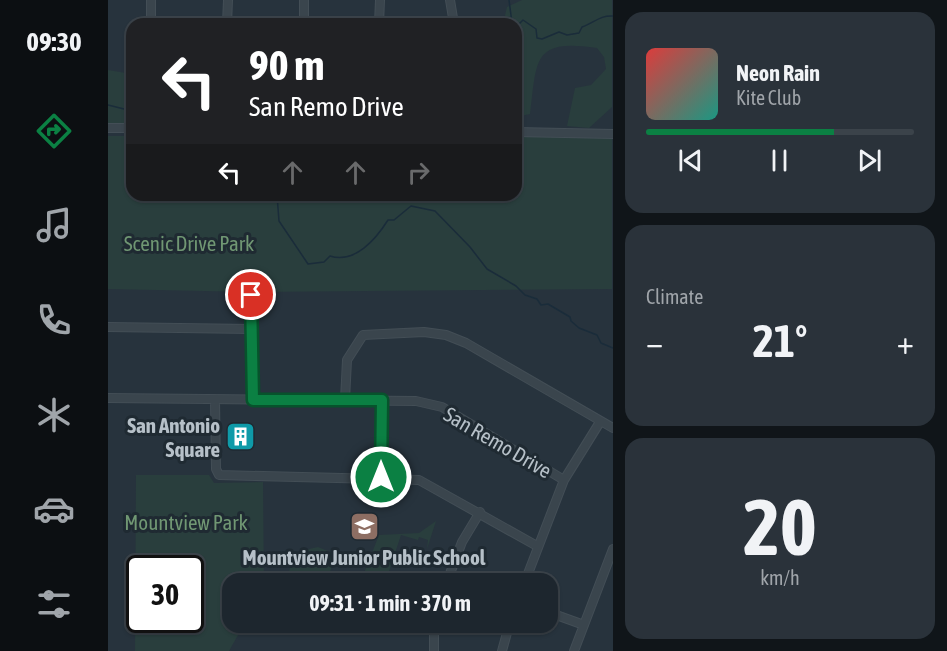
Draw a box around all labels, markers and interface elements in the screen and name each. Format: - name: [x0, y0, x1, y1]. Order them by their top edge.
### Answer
- text: 09:30: [26, 26, 82, 57]
- text: 90 m: [249, 41, 324, 89]
- icon: left: [150, 42, 228, 120]
- text: Neon Rain: [736, 60, 820, 86]
- text: Kite Club: [736, 86, 801, 109]
- text: San Remo Drive: [249, 91, 404, 122]
- icon: directions: [33, 110, 75, 152]
- icon: previous: [674, 144, 707, 177]
- icon: pause: [763, 144, 796, 177]
- icon: next: [853, 144, 886, 177]
- icon: left: [213, 156, 246, 189]
- icon: ahead: [276, 156, 309, 189]
- icon: ahead: [339, 156, 372, 189]
- icon: right: [402, 156, 435, 189]
- icon: music: [33, 204, 75, 246]
- park label: Scenic Drive Park: [124, 231, 254, 255]
- pin: [225, 269, 276, 320]
- icon: arrive: [234, 278, 267, 311]
- text: Climate: [646, 285, 703, 308]
- icon: phone: [33, 299, 75, 341]
- text: 21°: [753, 315, 807, 367]
- text: −: [646, 323, 663, 361]
- text: +: [897, 323, 914, 361]
- icon: climate: [33, 394, 75, 436]
- street label: San Remo Drive: [440, 402, 556, 482]
- place label: San Antonio Square: [127, 413, 220, 461]
- building icon: San Antonio Square: [225, 421, 257, 453]
- position arrow: [349, 445, 413, 509]
- text: 20: [743, 482, 817, 572]
- icon: car: [33, 488, 75, 530]
- park label: Mountview Park: [124, 510, 248, 534]
- school or university icon: Mountview Junior Public School: [348, 510, 380, 542]
- place label: Mountview Junior Public School: [243, 545, 486, 569]
- speed limit sign: 30: [126, 555, 204, 633]
- text: km/h: [760, 566, 800, 589]
- icon: filters: [33, 583, 75, 625]
- text: 09:31 · 1 min · 370 m: [309, 590, 471, 616]

